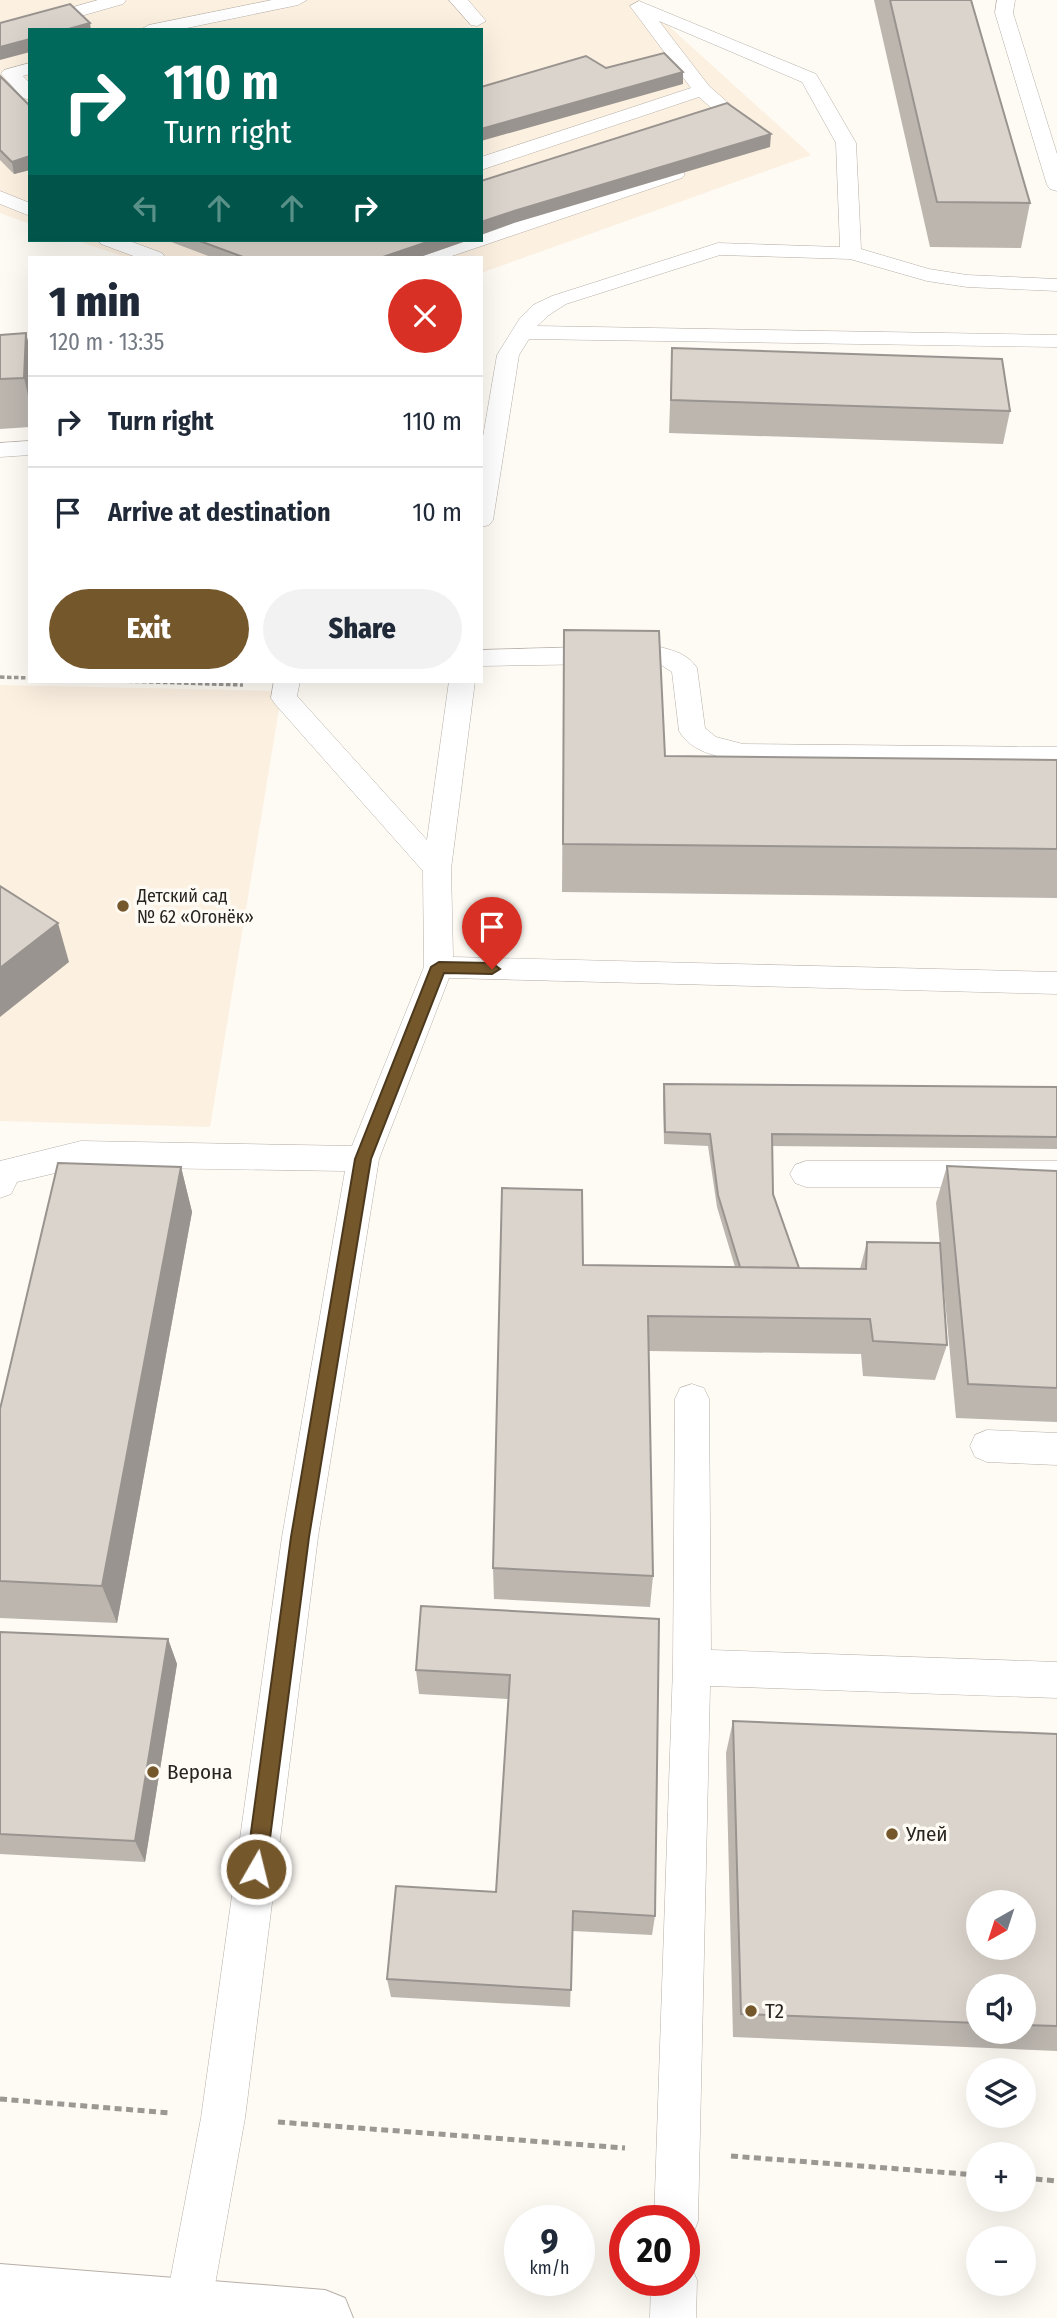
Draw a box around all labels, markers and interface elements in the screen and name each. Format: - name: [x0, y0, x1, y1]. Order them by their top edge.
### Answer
- text: 110 m: [164, 53, 279, 112]
- icon: right: [49, 56, 140, 147]
- text: Turn right: [164, 113, 291, 151]
- icon: left: [127, 189, 165, 227]
- icon: ahead: [200, 189, 238, 227]
- icon: ahead: [273, 189, 311, 227]
- icon: right: [346, 189, 384, 227]
- text: 1 min: [49, 277, 140, 327]
- button: close: [388, 279, 462, 353]
- text: 120 m · 13:35: [49, 328, 164, 356]
- icon: right: [49, 403, 87, 441]
- text: Turn right: [108, 406, 214, 437]
- text: 110 m: [402, 406, 462, 437]
- icon: arrive: [49, 494, 87, 532]
- text: Arrive at destination: [108, 497, 331, 528]
- text: 10 m: [412, 497, 462, 528]
- button: Exit: [49, 589, 249, 669]
- button: Share: [263, 589, 462, 669]
- place label: Детский сад № 62 «Огонёк»: [136, 885, 254, 928]
- pin: [462, 897, 522, 969]
- marker: Детский сад № 62 «Огонёк»: [115, 898, 131, 914]
- icon: arrive: [473, 908, 511, 946]
- place label: Верона: [167, 1759, 233, 1785]
- marker: Верона: [145, 1764, 161, 1780]
- place label: Улей: [905, 1821, 948, 1847]
- marker: Улей: [884, 1826, 900, 1842]
- position arrow: [219, 1832, 293, 1906]
- north arrow: [966, 1890, 1036, 1960]
- map controls: [966, 1890, 1036, 2296]
- button: sound: [966, 1974, 1036, 2044]
- place label: T2: [765, 1998, 784, 2024]
- marker: T2: [743, 2003, 759, 2019]
- button: layers: [966, 2058, 1036, 2128]
- button: +: [966, 2142, 1036, 2212]
- speed limit sign: 20: [609, 2205, 700, 2296]
- text: 9: [540, 2220, 559, 2262]
- button: −: [966, 2226, 1036, 2296]
- text: km/h: [529, 2257, 570, 2279]

